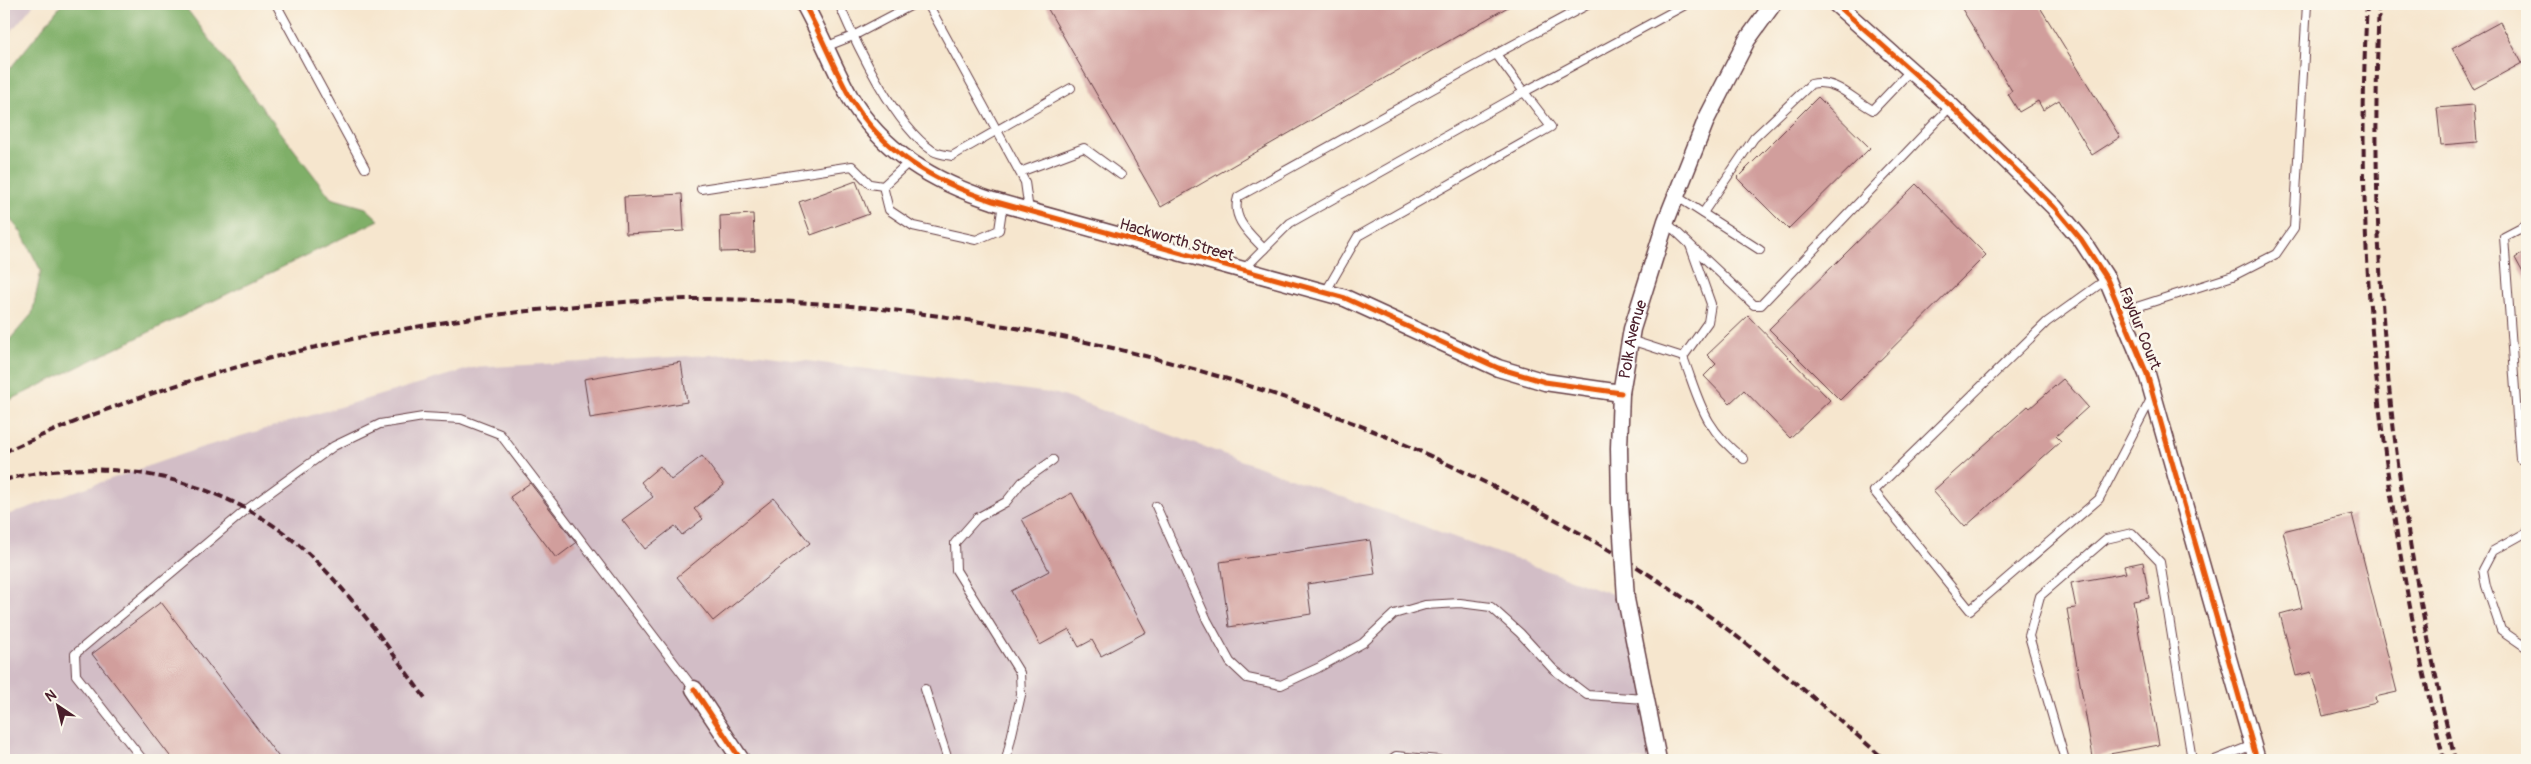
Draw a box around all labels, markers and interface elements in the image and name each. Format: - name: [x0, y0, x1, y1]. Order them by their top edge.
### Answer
- street label: Hackworth Street: [1117, 214, 1237, 266]
- street label: Faydur Court: [2115, 284, 2166, 373]
- street label: Polk Avenue: [1615, 297, 1652, 380]
- north arrow: [32, 682, 82, 732]
- text: N: [42, 686, 60, 705]

